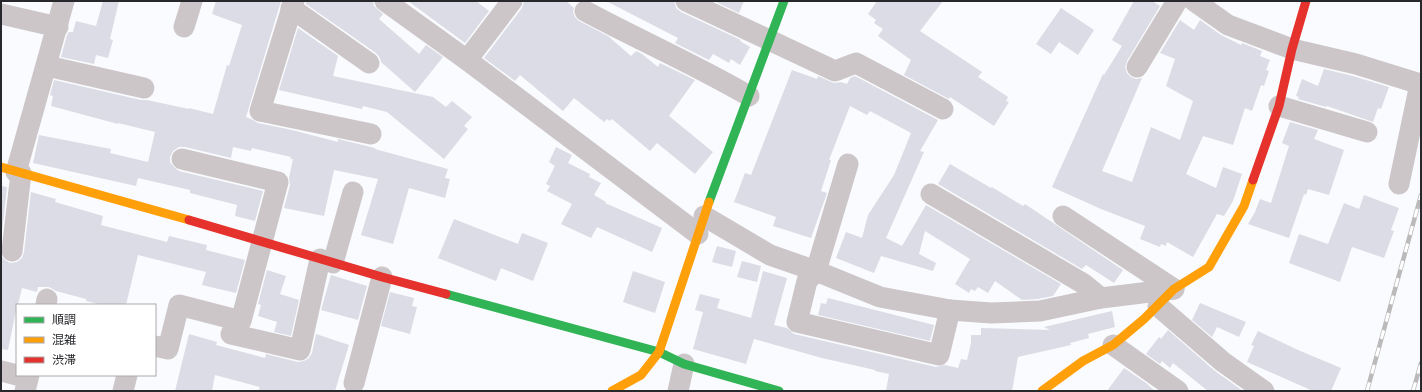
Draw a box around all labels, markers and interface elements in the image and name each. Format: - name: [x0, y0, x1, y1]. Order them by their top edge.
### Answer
- legend: [16, 304, 156, 376]
- text: 順調: [52, 313, 76, 327]
- text: 混雑: [52, 333, 76, 347]
- text: 渋滞: [52, 353, 76, 367]

